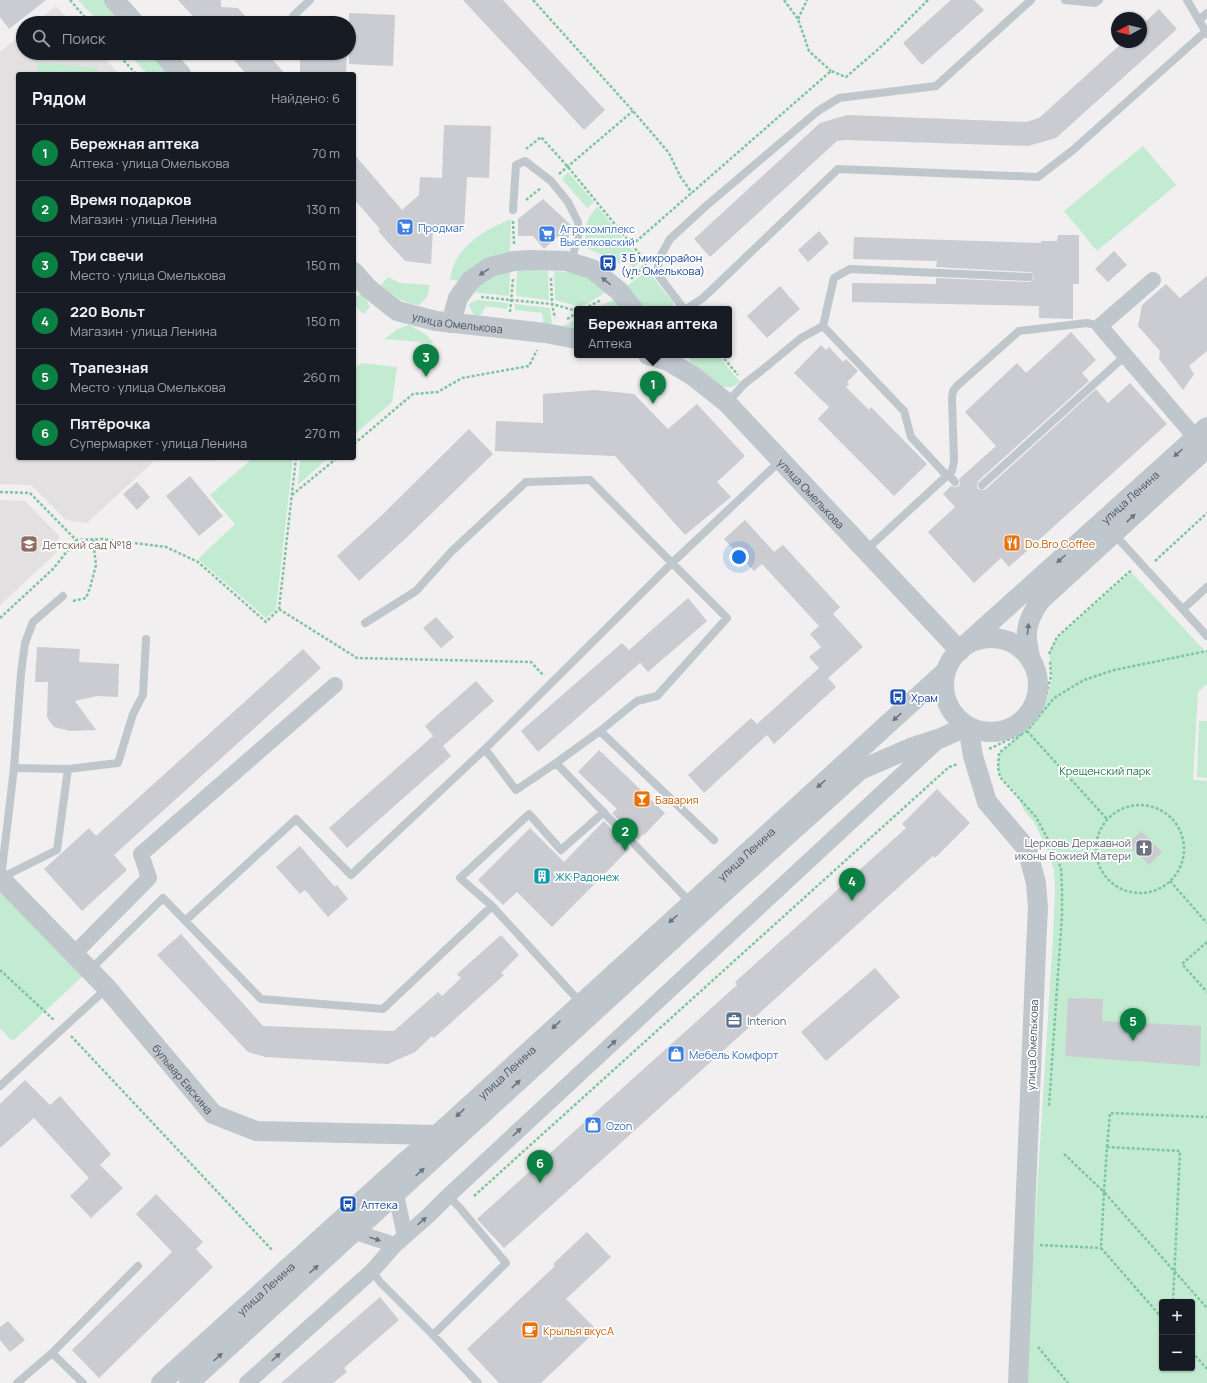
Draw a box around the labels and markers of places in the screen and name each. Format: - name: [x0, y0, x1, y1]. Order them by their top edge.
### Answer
- supermarket icon: Продмаг: [395, 217, 415, 237]
- place label: Продмаг: [418, 220, 464, 235]
- place label: Агрокомплекс Выселковский: [560, 221, 635, 249]
- supermarket icon: Агрокомплекс Выселковский: [537, 224, 557, 244]
- place label: 3 Б микрорайон (ул. Омелькова): [621, 250, 705, 278]
- bus stop icon: 3 Б микрорайон (ул. Омелькова): [598, 253, 618, 273]
- pin: 3: [413, 344, 439, 377]
- pin: 1: [640, 371, 666, 404]
- restaurant icon: Do.Bro Coffee: [1002, 533, 1022, 553]
- school or university icon: Детский сад №18: [19, 534, 39, 554]
- place label: Do.Bro Coffee: [1025, 536, 1096, 551]
- place label: Детский сад №18: [42, 537, 132, 552]
- bus stop icon: Храм: [888, 687, 908, 707]
- place label: Храм: [911, 690, 938, 705]
- bar icon: Бавария: [632, 789, 652, 809]
- place label: Бавария: [655, 792, 699, 807]
- pin: 2: [612, 818, 638, 851]
- place label: Церковь Державной иконы Божией Матери: [1015, 835, 1131, 863]
- church icon: Церковь Державной иконы Божией Матери: [1134, 838, 1154, 858]
- building icon: ЖК Радонеж: [532, 866, 552, 886]
- pin: 4: [839, 868, 865, 901]
- place label: ЖК Радонеж: [555, 869, 620, 884]
- pin: 5: [1120, 1008, 1146, 1041]
- office icon: Interion: [724, 1010, 744, 1030]
- place label: Interion: [747, 1013, 786, 1028]
- shop icon: Мебель Комфорт: [666, 1044, 686, 1064]
- place label: Мебель Комфорт: [689, 1047, 779, 1062]
- shop icon: Ozon: [583, 1115, 603, 1135]
- place label: Ozon: [606, 1118, 632, 1133]
- pin: 6: [527, 1150, 553, 1183]
- bus stop icon: Аптека: [338, 1194, 358, 1214]
- place label: Аптека: [361, 1197, 398, 1212]
- cafe icon: Крылья вкусА: [520, 1320, 540, 1340]
- place label: Крылья вкусА: [543, 1323, 614, 1338]

